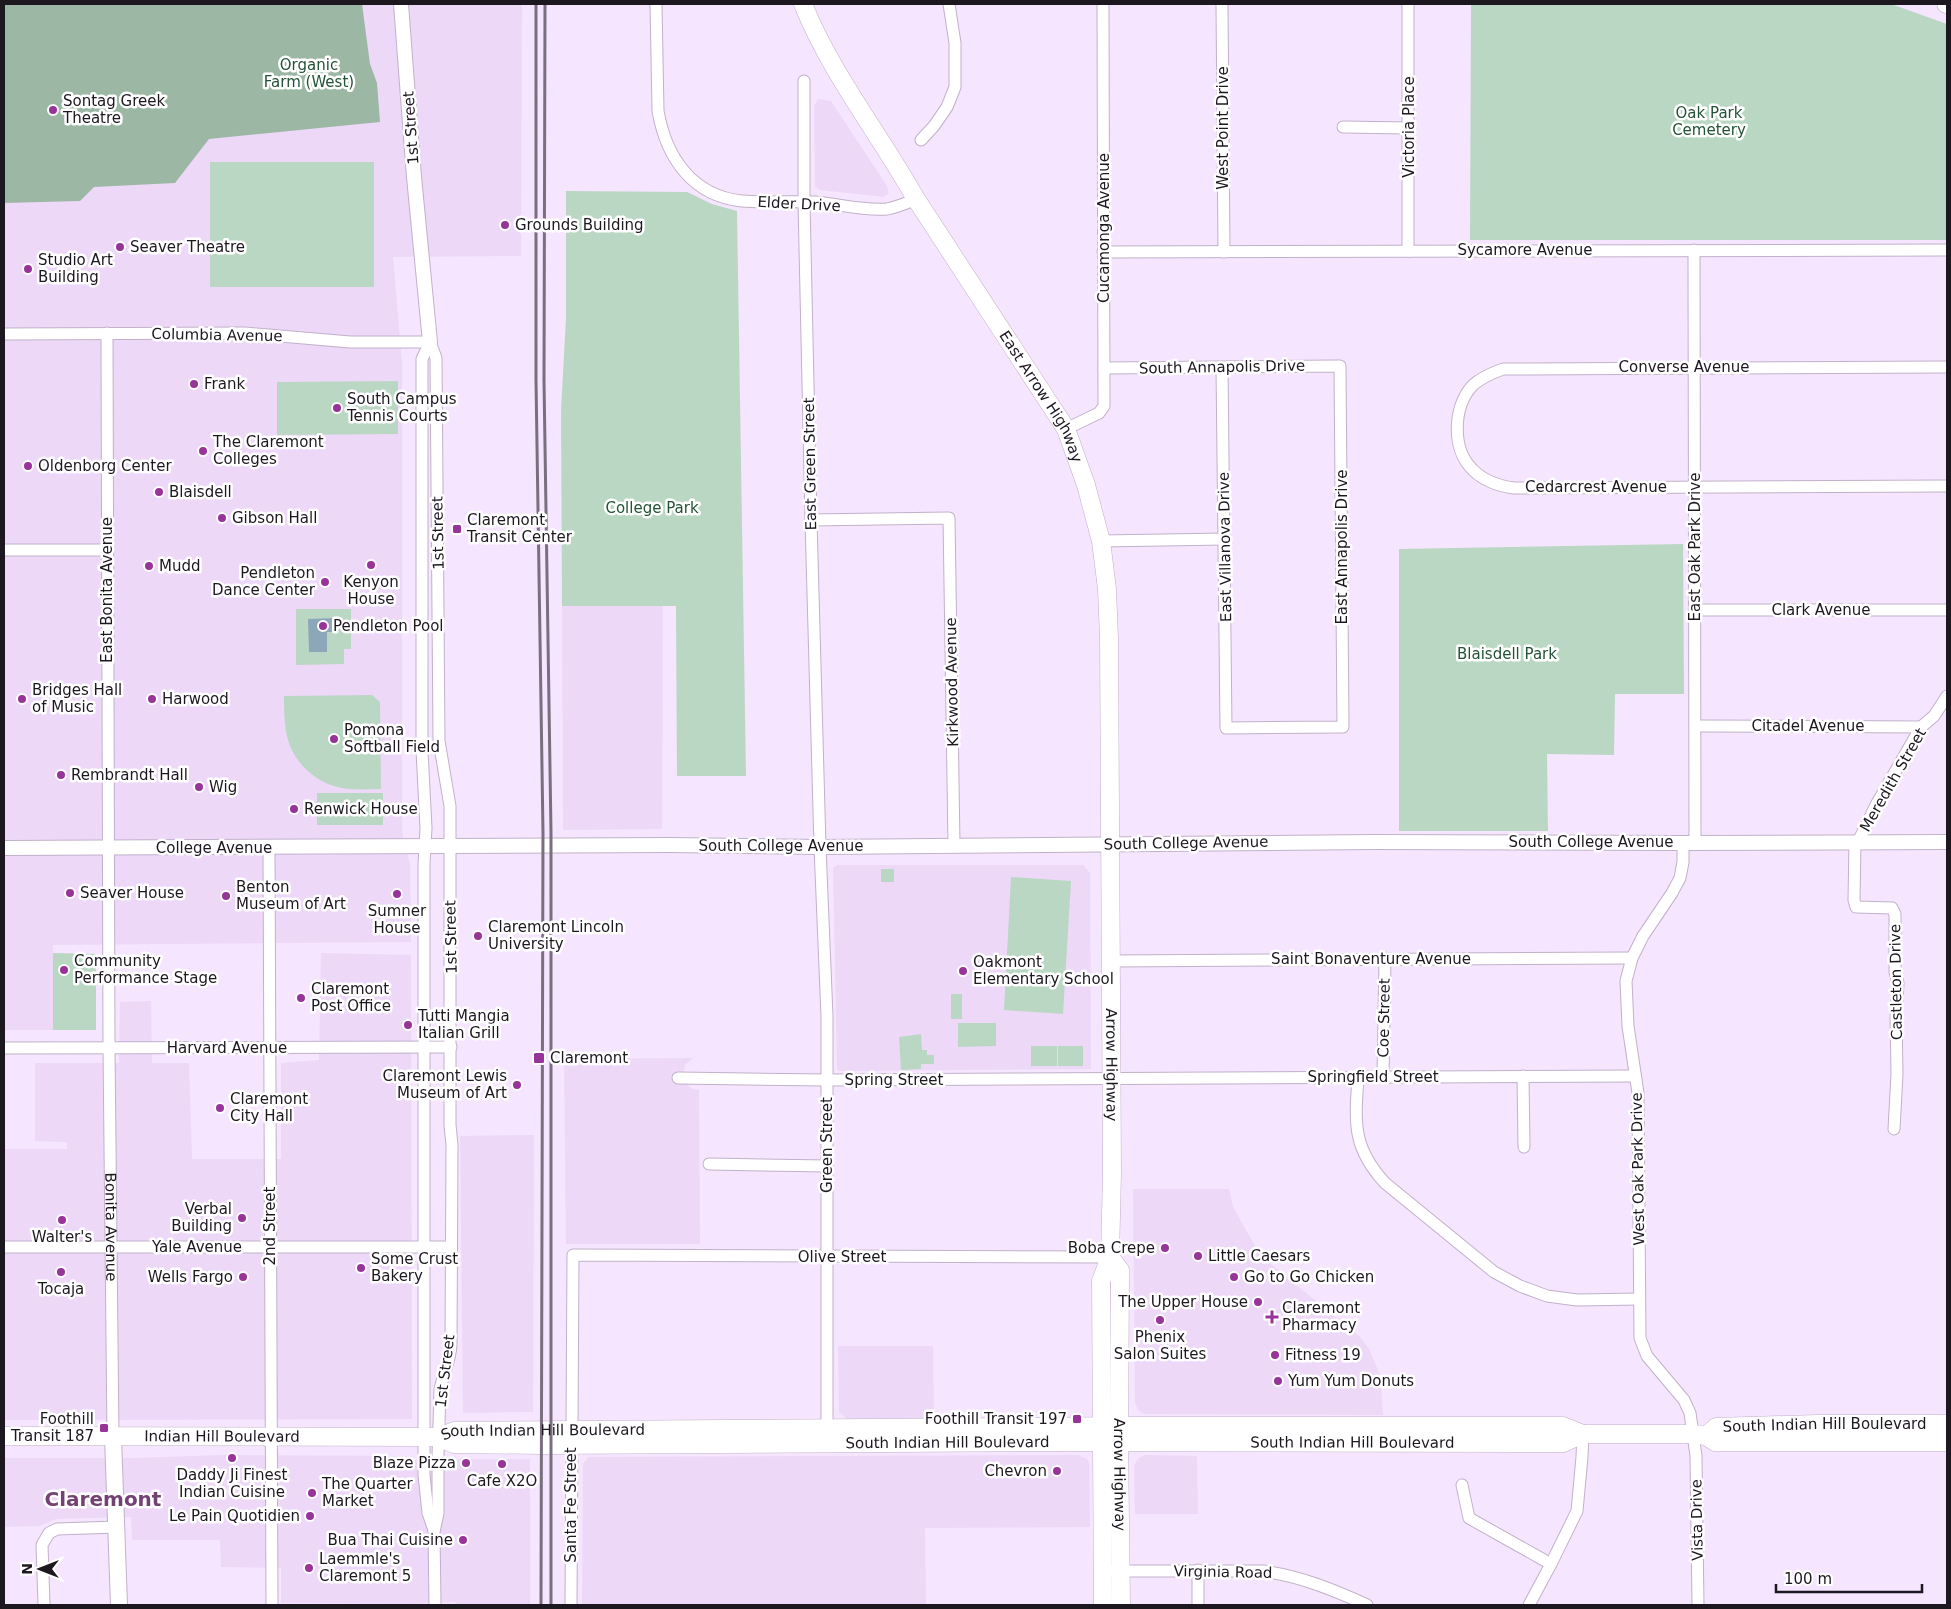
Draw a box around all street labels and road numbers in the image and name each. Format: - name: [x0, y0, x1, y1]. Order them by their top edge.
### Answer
- street label: West Point Drive: [1214, 66, 1232, 190]
- street label: Victoria Place: [1400, 76, 1418, 178]
- street label: 1st Street: [399, 91, 423, 165]
- street label: Cucamonga Avenue: [1095, 153, 1113, 303]
- street label: Elder Drive: [757, 193, 841, 215]
- street label: Sycamore Avenue: [1457, 241, 1593, 259]
- street label: Columbia Avenue: [151, 325, 283, 345]
- street label: East Arrow Highway: [995, 327, 1086, 465]
- street label: South Annapolis Drive: [1139, 357, 1305, 377]
- street label: Converse Avenue: [1619, 358, 1749, 376]
- street label: East Green Street: [800, 397, 820, 531]
- street label: East Annapolis Drive: [1333, 469, 1351, 625]
- street label: East Villanova Drive: [1215, 472, 1235, 622]
- street label: East Oak Park Drive: [1686, 473, 1704, 621]
- street label: Cedarcrest Avenue: [1525, 478, 1667, 496]
- street label: 1st Street: [428, 496, 448, 570]
- street label: East Bonita Avenue: [98, 517, 116, 663]
- street label: Clark Avenue: [1771, 601, 1871, 619]
- street label: Kirkwood Avenue: [942, 617, 962, 747]
- street label: Citadel Avenue: [1751, 717, 1865, 735]
- street label: Meredith Street: [1856, 725, 1930, 835]
- street label: South College Avenue: [1103, 833, 1269, 853]
- street label: South College Avenue: [1509, 833, 1673, 851]
- street label: South College Avenue: [699, 837, 863, 855]
- street label: College Avenue: [156, 839, 272, 857]
- street label: 1st Street: [441, 900, 461, 974]
- street label: Castleton Drive: [1886, 924, 1906, 1040]
- street label: Saint Bonaventure Avenue: [1271, 950, 1471, 968]
- street label: Coe Street: [1374, 978, 1394, 1058]
- street label: Arrow Highway: [1102, 1008, 1121, 1122]
- street label: Harvard Avenue: [167, 1039, 287, 1057]
- street label: Springfield Street: [1307, 1068, 1439, 1086]
- street label: Spring Street: [845, 1071, 943, 1089]
- street label: West Oak Park Drive: [1628, 1092, 1648, 1246]
- street label: Green Street: [818, 1097, 836, 1193]
- street label: Bonita Avenue: [101, 1172, 120, 1281]
- street label: 2nd Street: [261, 1186, 279, 1265]
- street label: Yale Avenue: [151, 1238, 242, 1256]
- street label: Olive Street: [798, 1248, 886, 1266]
- street label: 1st Street: [432, 1333, 458, 1409]
- street label: South Indian Hill Boulevard: [1722, 1415, 1927, 1436]
- street label: Arrow Highway: [1110, 1418, 1129, 1531]
- street label: South Indian Hill Boulevard: [438, 1421, 645, 1444]
- street label: Indian Hill Boulevard: [144, 1427, 300, 1446]
- street label: South Indian Hill Boulevard: [845, 1433, 1050, 1452]
- street label: South Indian Hill Boulevard: [1250, 1433, 1454, 1452]
- street label: Santa Fe Street: [562, 1447, 580, 1563]
- street label: Vista Drive: [1687, 1479, 1707, 1561]
- street label: Virginia Road: [1173, 1562, 1273, 1582]

